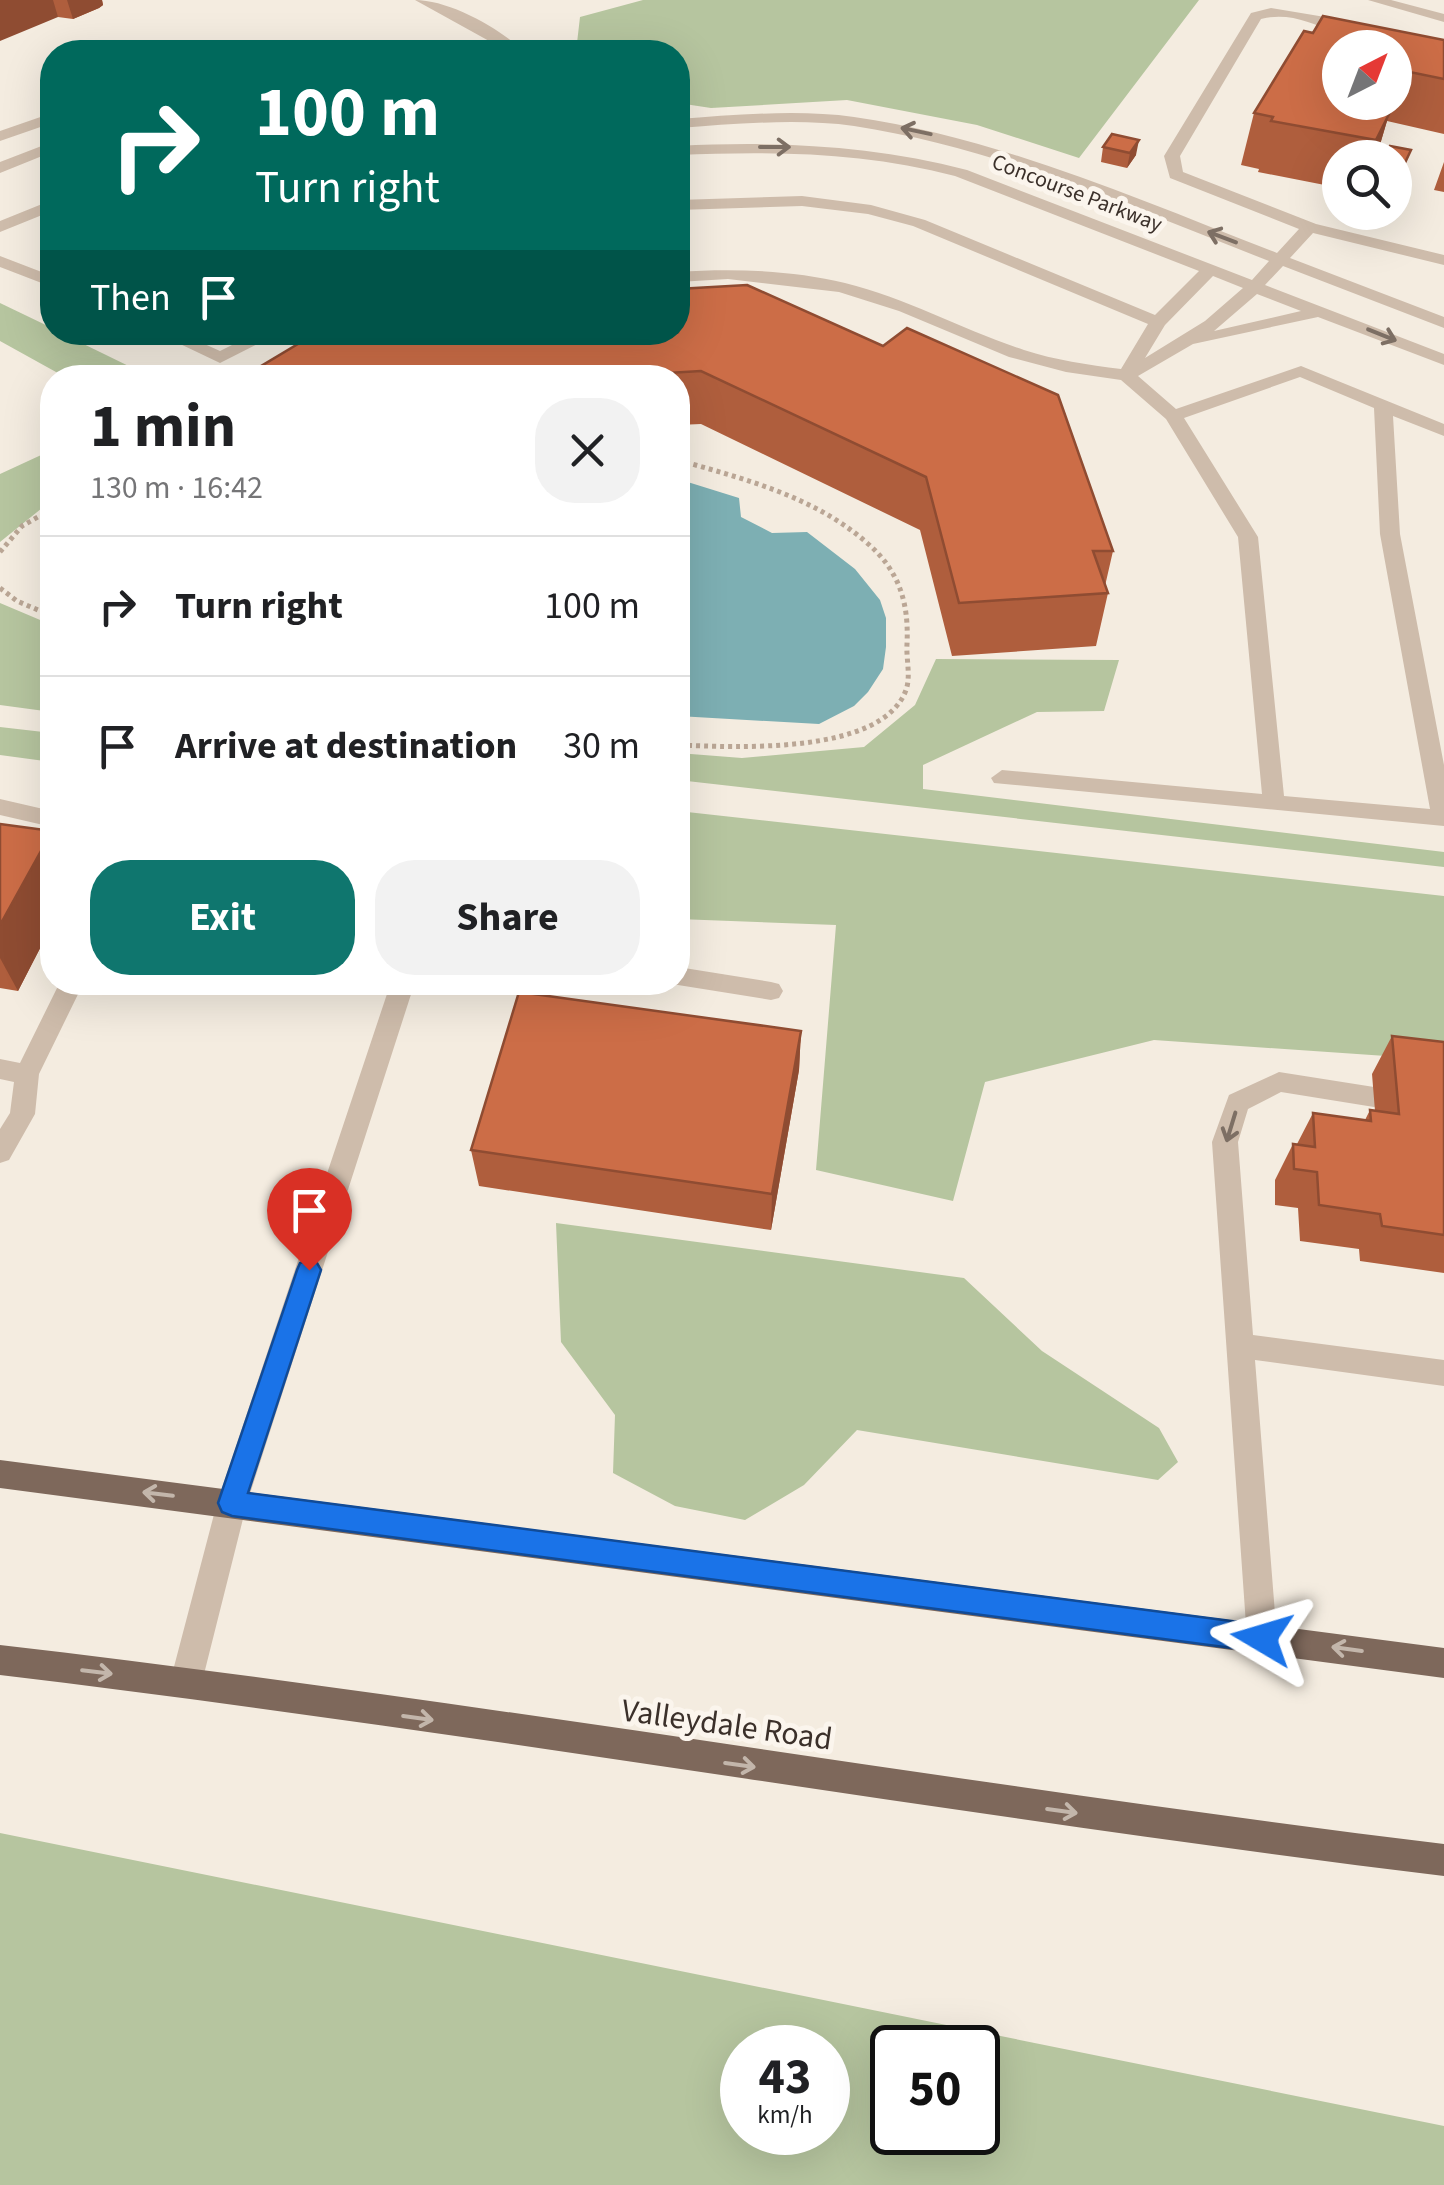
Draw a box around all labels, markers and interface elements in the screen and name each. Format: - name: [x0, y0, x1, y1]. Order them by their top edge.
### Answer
- north arrow: [1322, 30, 1412, 120]
- map controls: [1322, 30, 1412, 230]
- text: 100 m: [255, 63, 440, 163]
- icon: right: [90, 80, 220, 210]
- one-way arrow: [901, 121, 933, 139]
- one-way arrow: [758, 138, 790, 156]
- button: search: [1322, 140, 1412, 230]
- street label: Concourse Parkway: [987, 146, 1167, 240]
- text: Turn right: [255, 156, 440, 220]
- one-way arrow: [1208, 227, 1238, 245]
- icon: arrive: [191, 270, 246, 325]
- text: Then: [90, 271, 171, 325]
- one-way arrow: [1366, 328, 1397, 346]
- text: 1 min: [90, 385, 236, 470]
- button: close: [535, 398, 640, 503]
- text: 130 m · 16:42: [90, 465, 263, 511]
- icon: right: [90, 579, 145, 634]
- text: Turn right: [175, 579, 343, 633]
- text: 100 m: [544, 579, 640, 633]
- icon: arrive: [90, 719, 145, 774]
- text: Arrive at destination: [175, 719, 517, 773]
- text: 30 m: [563, 719, 640, 773]
- button: Exit: [90, 860, 355, 975]
- button: Share: [375, 860, 640, 975]
- one-way arrow: [1221, 1111, 1239, 1143]
- pin: [267, 1168, 352, 1271]
- icon: arrive: [282, 1183, 337, 1238]
- one-way arrow: [142, 1484, 174, 1503]
- position arrow: [1210, 1586, 1314, 1690]
- one-way arrow: [1332, 1640, 1364, 1658]
- one-way arrow: [80, 1663, 112, 1682]
- street label: Valleydale Road: [619, 1687, 835, 1763]
- one-way arrow: [402, 1710, 434, 1728]
- one-way arrow: [723, 1756, 756, 1774]
- one-way arrow: [1045, 1802, 1077, 1820]
- speed limit sign: 50: [870, 2025, 1000, 2155]
- text: 43: [759, 2042, 811, 2113]
- text: km/h: [757, 2097, 813, 2133]

